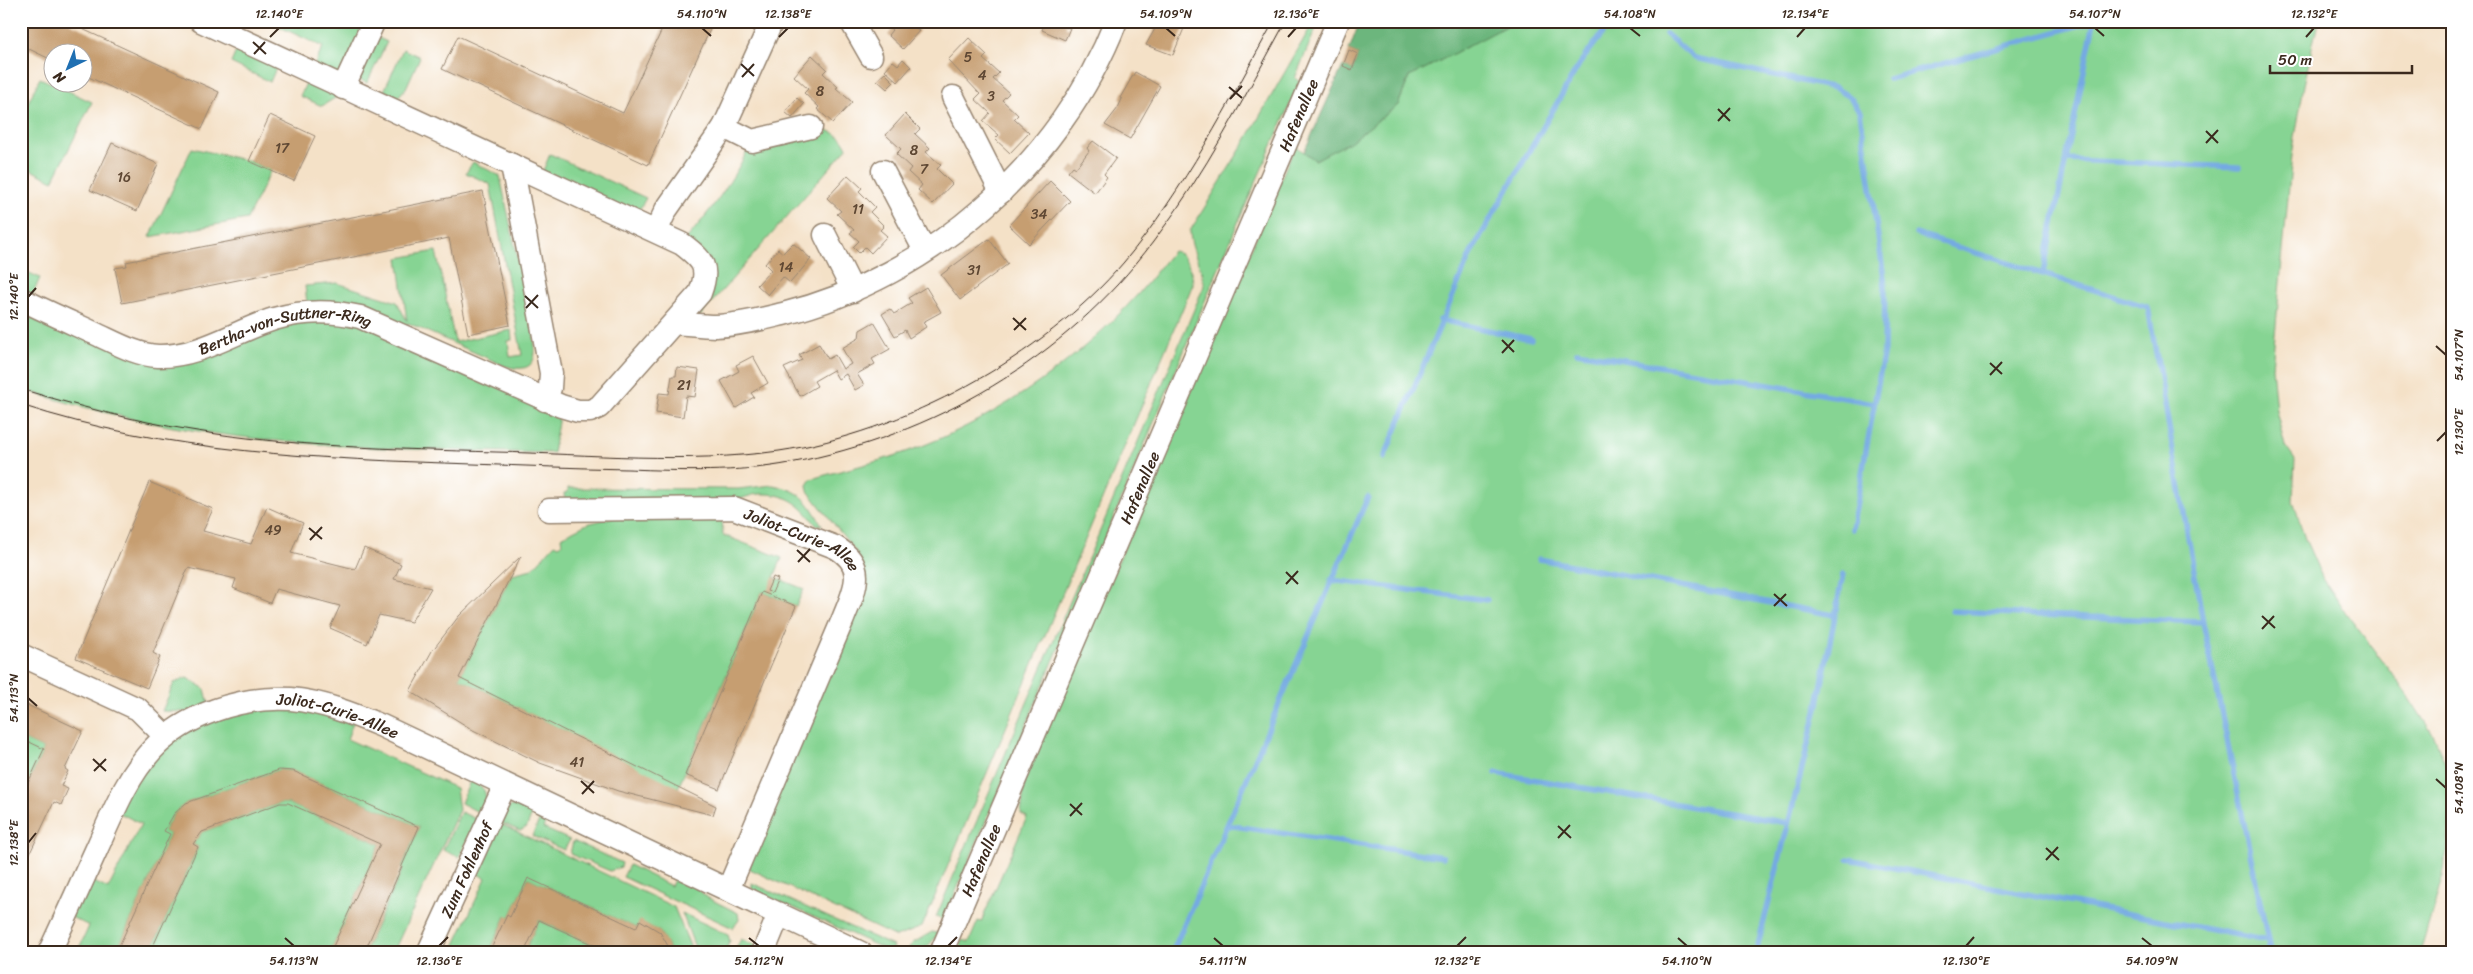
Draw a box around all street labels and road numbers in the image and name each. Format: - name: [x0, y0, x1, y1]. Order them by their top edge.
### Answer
- street label: Hafenallee: [1270, 74, 1327, 156]
- street label: Bertha-von-Suttner-Ring: [194, 298, 377, 363]
- street label: Hafenallee: [1111, 447, 1168, 529]
- street label: Joliot-Curie-Allee: [739, 499, 869, 576]
- street label: Joliot-Curie-Allee: [275, 685, 404, 747]
- street label: Zum Fohlenhof: [432, 815, 502, 923]
- street label: Hafenallee: [953, 819, 1009, 901]

